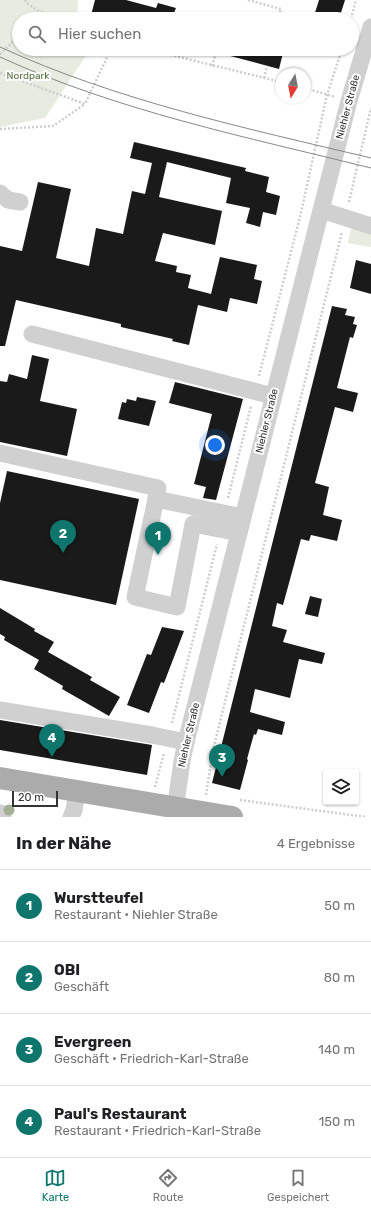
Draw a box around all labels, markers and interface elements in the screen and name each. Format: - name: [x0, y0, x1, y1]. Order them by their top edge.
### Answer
- search box: [12, 12, 359, 56]
- icon: search: [26, 23, 48, 45]
- text: Hier suchen: [58, 25, 141, 43]
- north arrow: [275, 68, 311, 104]
- park label: Nordpark: [7, 70, 50, 82]
- street label: Niehler Straße: [334, 73, 362, 140]
- street label: Niehler Straße: [253, 387, 281, 454]
- your location: [205, 435, 225, 455]
- pin: 2: [50, 520, 76, 553]
- pin: 1: [145, 522, 171, 555]
- street label: Niehler Straße: [176, 701, 202, 768]
- pin: 4: [39, 724, 65, 757]
- pin: 3: [209, 744, 235, 777]
- map controls: [323, 769, 359, 805]
- button: layers: [323, 769, 359, 805]
- scale bar: [12, 789, 58, 808]
- text: 20 m: [18, 791, 44, 804]
- text: In der Nähe: [16, 833, 111, 853]
- text: 4 Ergebnisse: [277, 836, 355, 851]
- text: Wurstteufel: [54, 889, 143, 907]
- text: 1: [26, 898, 32, 913]
- text: 50 m: [324, 898, 355, 913]
- text: Restaurant · Niehler Straße: [54, 907, 218, 922]
- text: OBI: [54, 961, 80, 979]
- text: 2: [25, 970, 33, 985]
- text: 80 m: [324, 970, 355, 985]
- text: Geschäft: [54, 979, 109, 994]
- text: Evergreen: [54, 1033, 131, 1051]
- text: 3: [25, 1042, 33, 1057]
- text: 140 m: [318, 1042, 355, 1057]
- text: Geschäft · Friedrich-Karl-Straße: [54, 1051, 249, 1066]
- text: Paul's Restaurant: [54, 1105, 187, 1123]
- text: 4: [25, 1114, 33, 1129]
- text: 150 m: [319, 1114, 355, 1129]
- text: Restaurant · Friedrich-Karl-Straße: [54, 1123, 261, 1138]
- tab: Karte: [42, 1167, 69, 1204]
- tab: Route: [153, 1167, 183, 1204]
- tab: Gespeichert: [267, 1167, 329, 1204]

